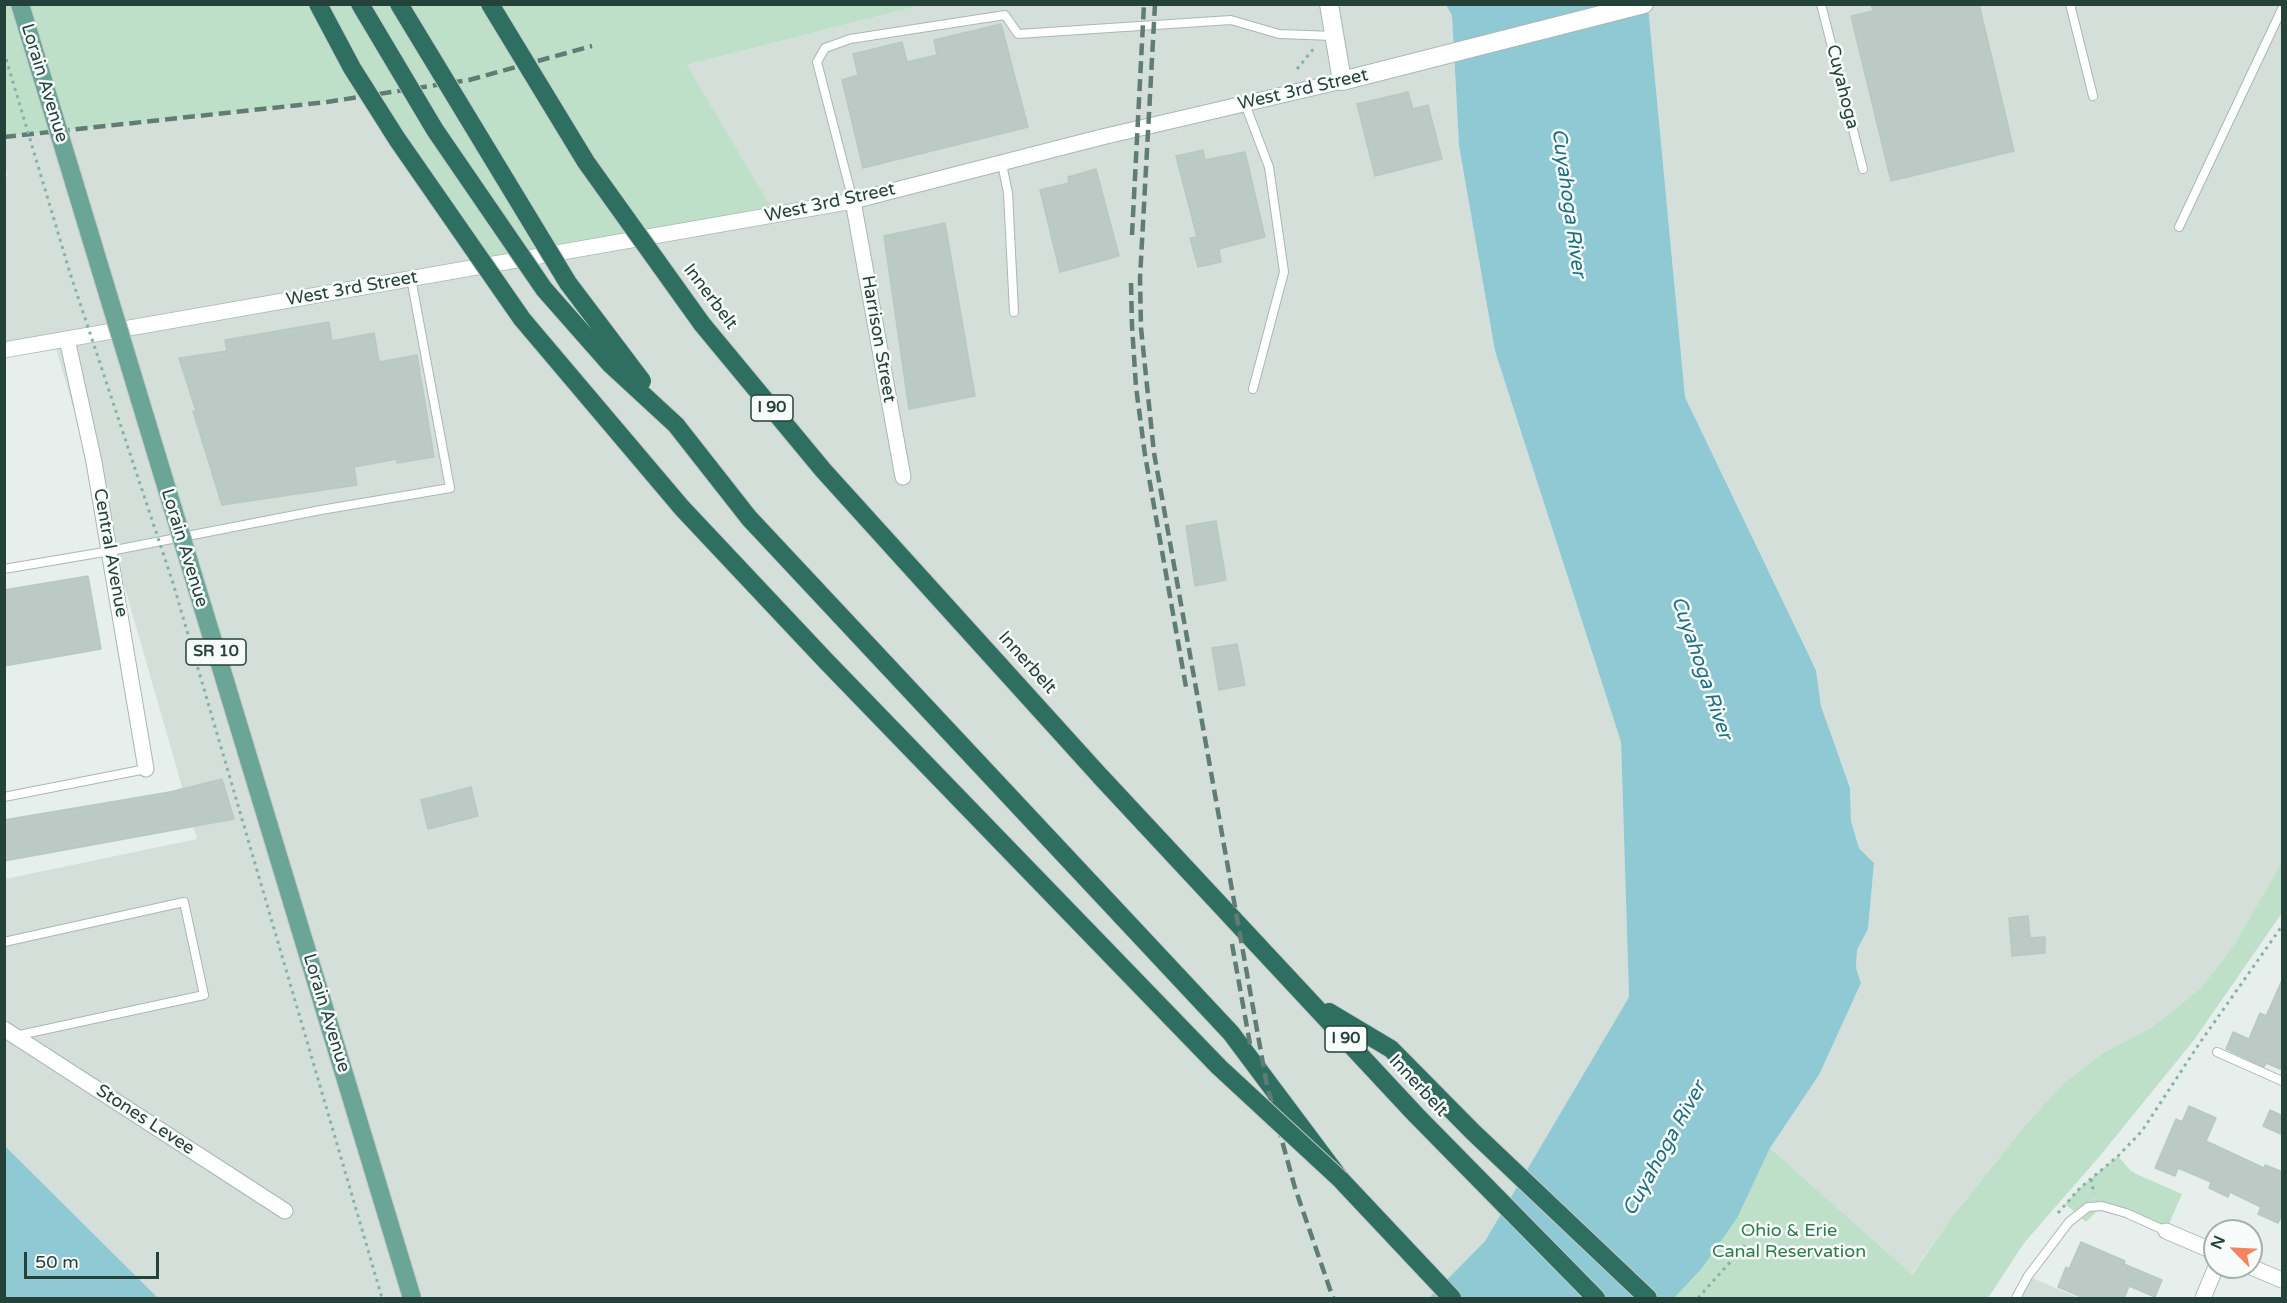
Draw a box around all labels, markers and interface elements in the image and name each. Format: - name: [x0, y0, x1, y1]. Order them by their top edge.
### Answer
- street label: Lorain Avenue: [16, 21, 72, 145]
- street label: Cuyahoga: [1821, 43, 1863, 131]
- street label: West 3rd Street: [1236, 65, 1370, 115]
- water label: Cuyahoga River: [1546, 127, 1590, 279]
- street label: West 3rd Street: [763, 179, 897, 227]
- street label: Innerbelt: [678, 260, 742, 334]
- street label: West 3rd Street: [285, 267, 419, 311]
- street label: Harrison Street: [856, 274, 900, 404]
- road number: I 90: [751, 395, 793, 421]
- street label: Lorain Avenue: [156, 486, 212, 610]
- street label: Central Avenue: [88, 487, 132, 619]
- water label: Cuyahoga River: [1665, 593, 1737, 743]
- street label: Innerbelt: [993, 627, 1061, 699]
- road number: SR 10: [186, 639, 246, 665]
- street label: Lorain Avenue: [298, 951, 354, 1075]
- road number: I 90: [1325, 1026, 1367, 1052]
- street label: Innerbelt: [1384, 1051, 1452, 1121]
- water label: Cuyahoga River: [1618, 1078, 1712, 1220]
- street label: Stones Levee: [92, 1080, 198, 1160]
- north arrow: [2203, 1219, 2263, 1279]
- park label: Ohio & Erie Canal Reservation: [1712, 1220, 1866, 1262]
- text: N: [2207, 1233, 2230, 1252]
- scale bar: [27, 1240, 162, 1278]
- text: 50 m: [35, 1251, 79, 1273]

